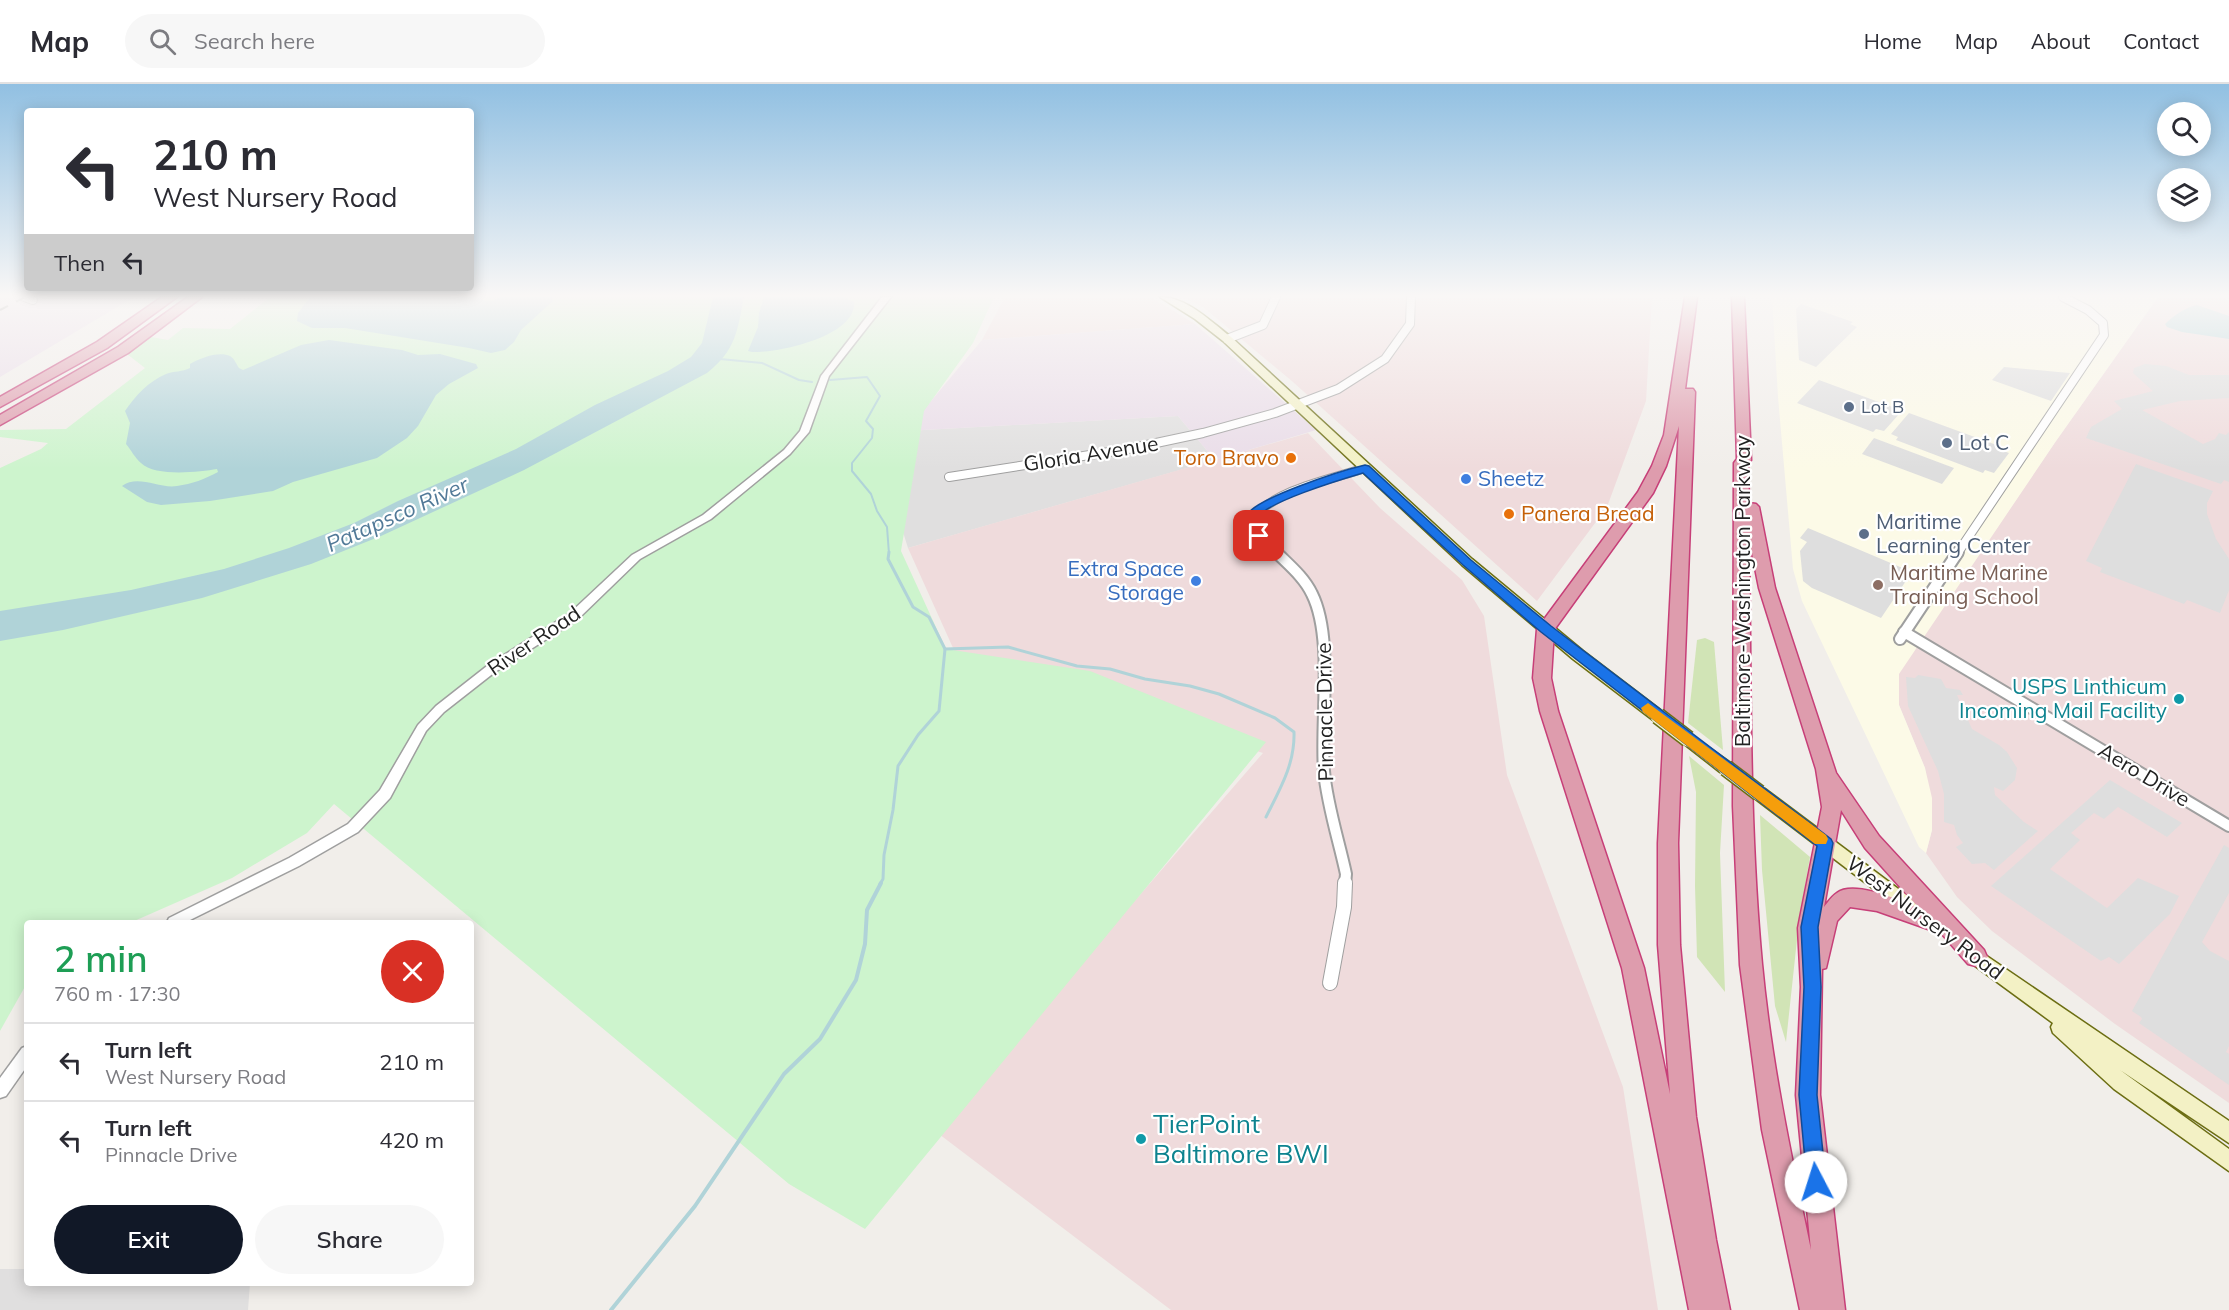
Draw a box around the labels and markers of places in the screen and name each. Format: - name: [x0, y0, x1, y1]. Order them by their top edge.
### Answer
- place label: Lot B: [1861, 395, 1904, 418]
- marker: Lot B: [1842, 400, 1856, 414]
- place label: Lot C: [1959, 429, 2009, 455]
- marker: Lot C: [1940, 436, 1954, 450]
- place label: Toro Bravo: [1174, 444, 1279, 470]
- marker: Toro Bravo: [1284, 451, 1298, 465]
- place label: Sheetz: [1478, 465, 1545, 491]
- marker: Sheetz: [1459, 472, 1473, 486]
- place label: Panera Bread: [1521, 500, 1655, 526]
- marker: Panera Bread: [1502, 507, 1516, 521]
- place label: Maritime Learning Center: [1876, 508, 2031, 558]
- pin: [1233, 510, 1284, 561]
- marker: Maritime Learning Center: [1857, 527, 1871, 541]
- place label: Extra Space Storage: [1068, 555, 1184, 605]
- place label: Maritime Marine Training School: [1890, 559, 2048, 609]
- marker: Extra Space Storage: [1189, 574, 1203, 588]
- marker: Maritime Marine Training School: [1871, 578, 1885, 592]
- place label: USPS Linthicum Incoming Mail Facility: [1959, 673, 2167, 723]
- marker: USPS Linthicum Incoming Mail Facility: [2172, 692, 2186, 706]
- place label: TierPoint Baltimore BWI: [1153, 1107, 1329, 1170]
- marker: TierPoint Baltimore BWI: [1134, 1132, 1148, 1146]

